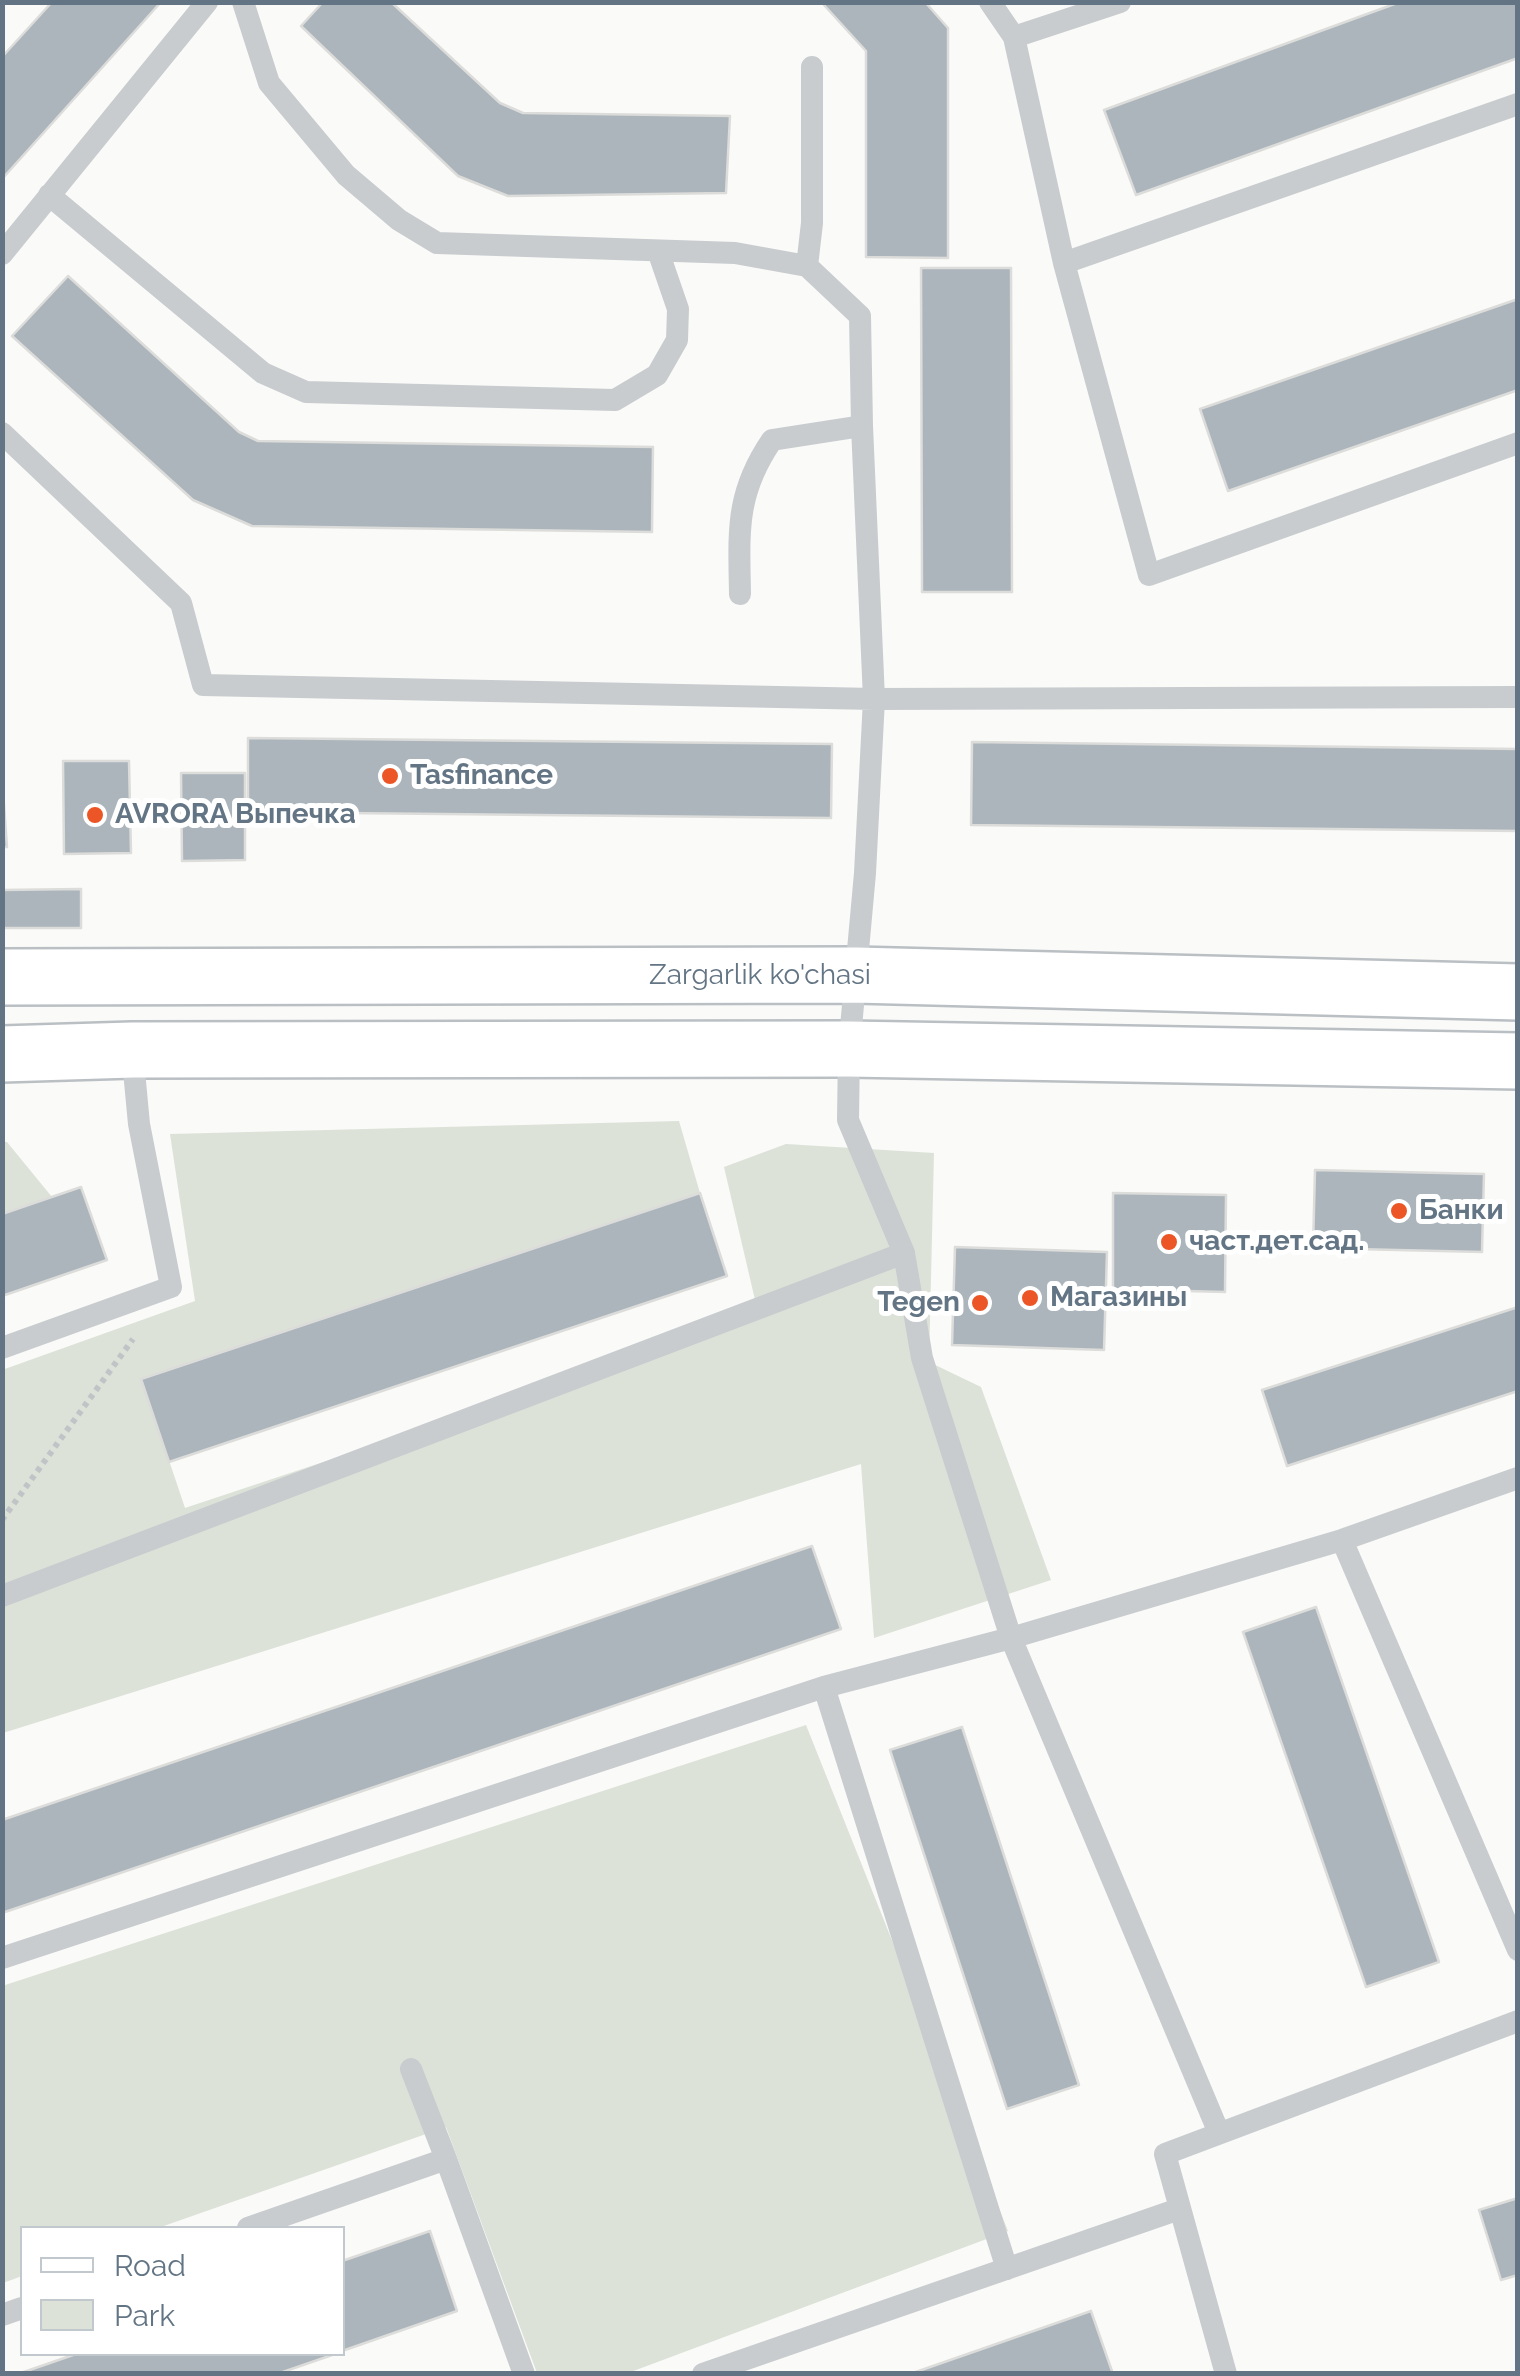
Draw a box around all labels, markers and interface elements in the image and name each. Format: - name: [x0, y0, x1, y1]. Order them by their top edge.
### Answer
- place label: Tasfinance: [410, 759, 553, 793]
- marker: Tasfinance: [379, 765, 401, 787]
- place label: AVRORA Выпечка: [115, 798, 356, 832]
- marker: AVRORA Выпечка: [84, 804, 106, 826]
- street label: Zargarlik ko'chasi: [649, 959, 871, 993]
- place label: Банки: [1419, 1194, 1504, 1228]
- marker: Банки: [1388, 1200, 1410, 1222]
- place label: част.дет.сад.: [1189, 1225, 1364, 1259]
- marker: част.дет.сад.: [1158, 1231, 1180, 1253]
- place label: Магазины: [1050, 1281, 1187, 1315]
- place label: Tegen: [877, 1286, 960, 1320]
- marker: Магазины: [1019, 1287, 1041, 1309]
- marker: Tegen: [969, 1292, 991, 1314]
- legend: [20, 2226, 345, 2356]
- text: Road: [114, 2248, 186, 2283]
- text: Park: [114, 2298, 175, 2333]

